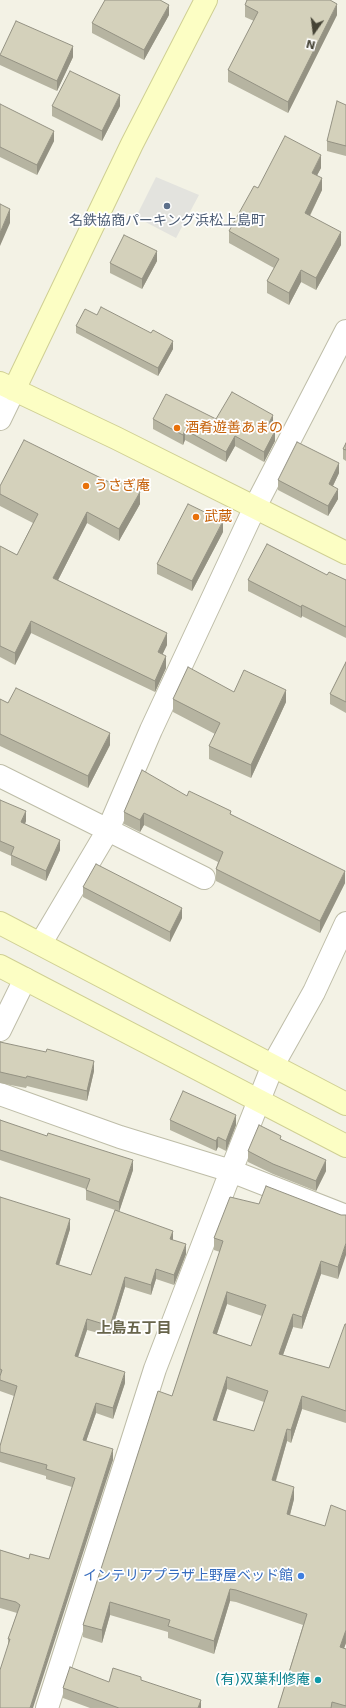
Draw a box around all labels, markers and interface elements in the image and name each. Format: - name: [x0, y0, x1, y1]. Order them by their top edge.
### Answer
- north arrow: [294, 12, 334, 52]
- text: N: [305, 37, 317, 52]
- marker: 名鉄協商パーキング浜松上島町: [162, 201, 172, 211]
- place label: 名鉄協商パーキング浜松上島町: [69, 213, 265, 229]
- place label: 酒肴遊善あまの: [185, 420, 283, 436]
- marker: 酒肴遊善あまの: [172, 423, 182, 433]
- place label: うさぎ庵: [94, 478, 150, 494]
- marker: うさぎ庵: [81, 481, 91, 491]
- place label: 武蔵: [204, 509, 232, 525]
- marker: 武蔵: [191, 512, 201, 522]
- district label: 上島五丁目: [97, 1320, 171, 1338]
- place label: インテリアプラザ上野屋ベッド館: [83, 1568, 293, 1584]
- marker: インテリアプラザ上野屋ベッド館: [296, 1571, 306, 1581]
- place label: (有)双葉利修庵: [215, 1672, 310, 1688]
- marker: (有)双葉利修庵: [313, 1675, 323, 1685]

